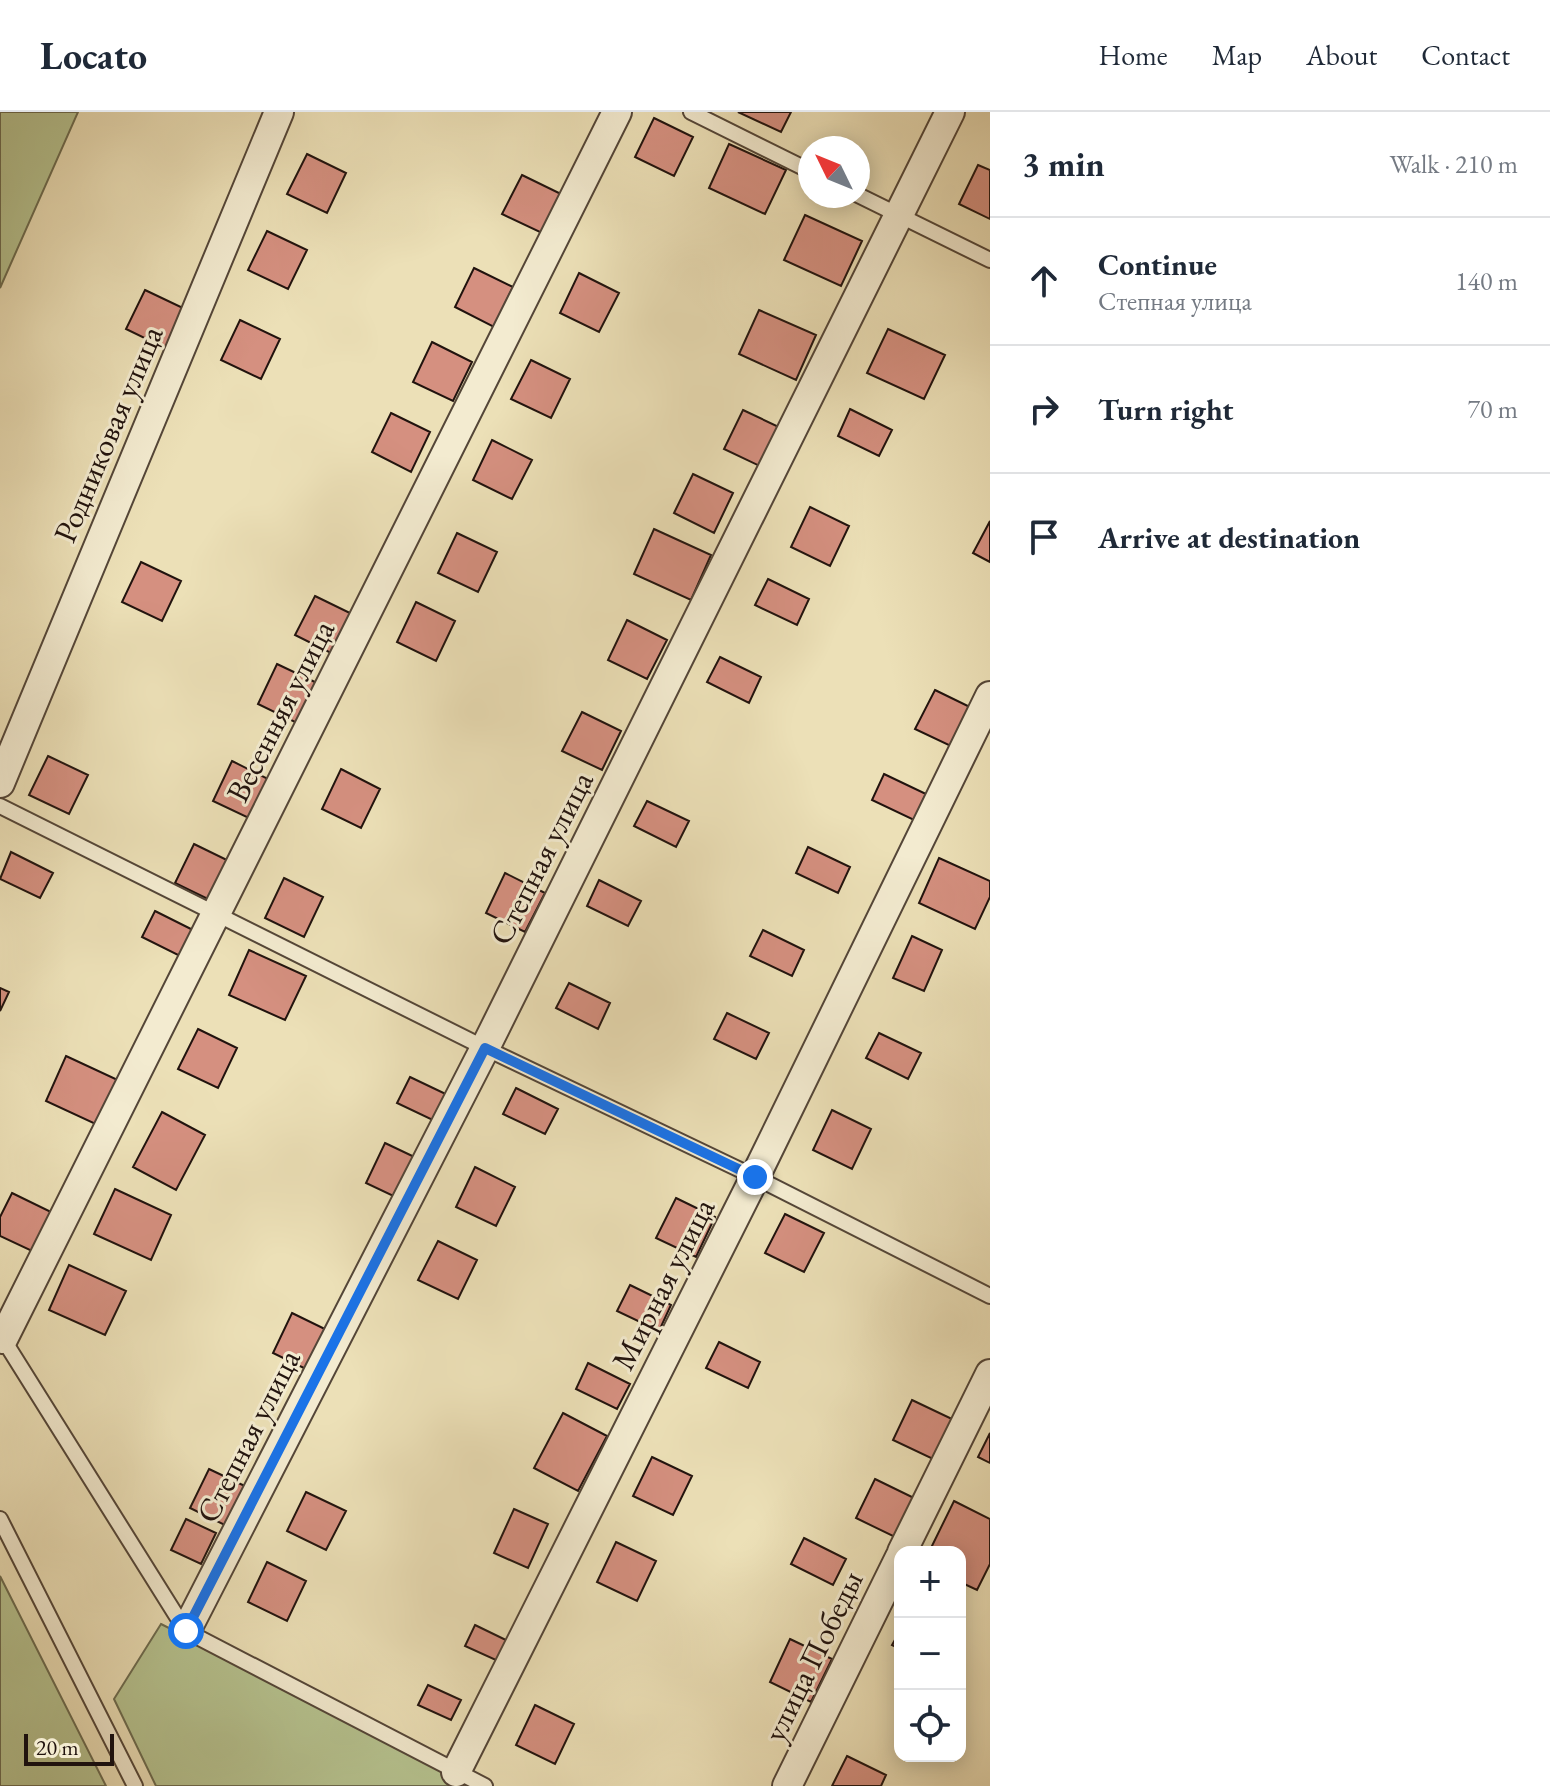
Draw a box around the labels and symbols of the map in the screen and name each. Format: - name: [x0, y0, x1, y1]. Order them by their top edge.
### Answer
- north arrow: [798, 136, 870, 208]
- street label: Родниковая улица: [43, 319, 173, 549]
- street label: Весенняя улица: [216, 613, 344, 809]
- street label: Степная улица: [479, 764, 603, 952]
- route end: [737, 1159, 773, 1195]
- street label: Мирная улица: [602, 1191, 724, 1377]
- street label: Степная улица: [186, 1342, 310, 1530]
- street label: улица Победы: [754, 1564, 872, 1748]
- route start: [168, 1613, 204, 1649]
- scale bar: [24, 1730, 114, 1766]

